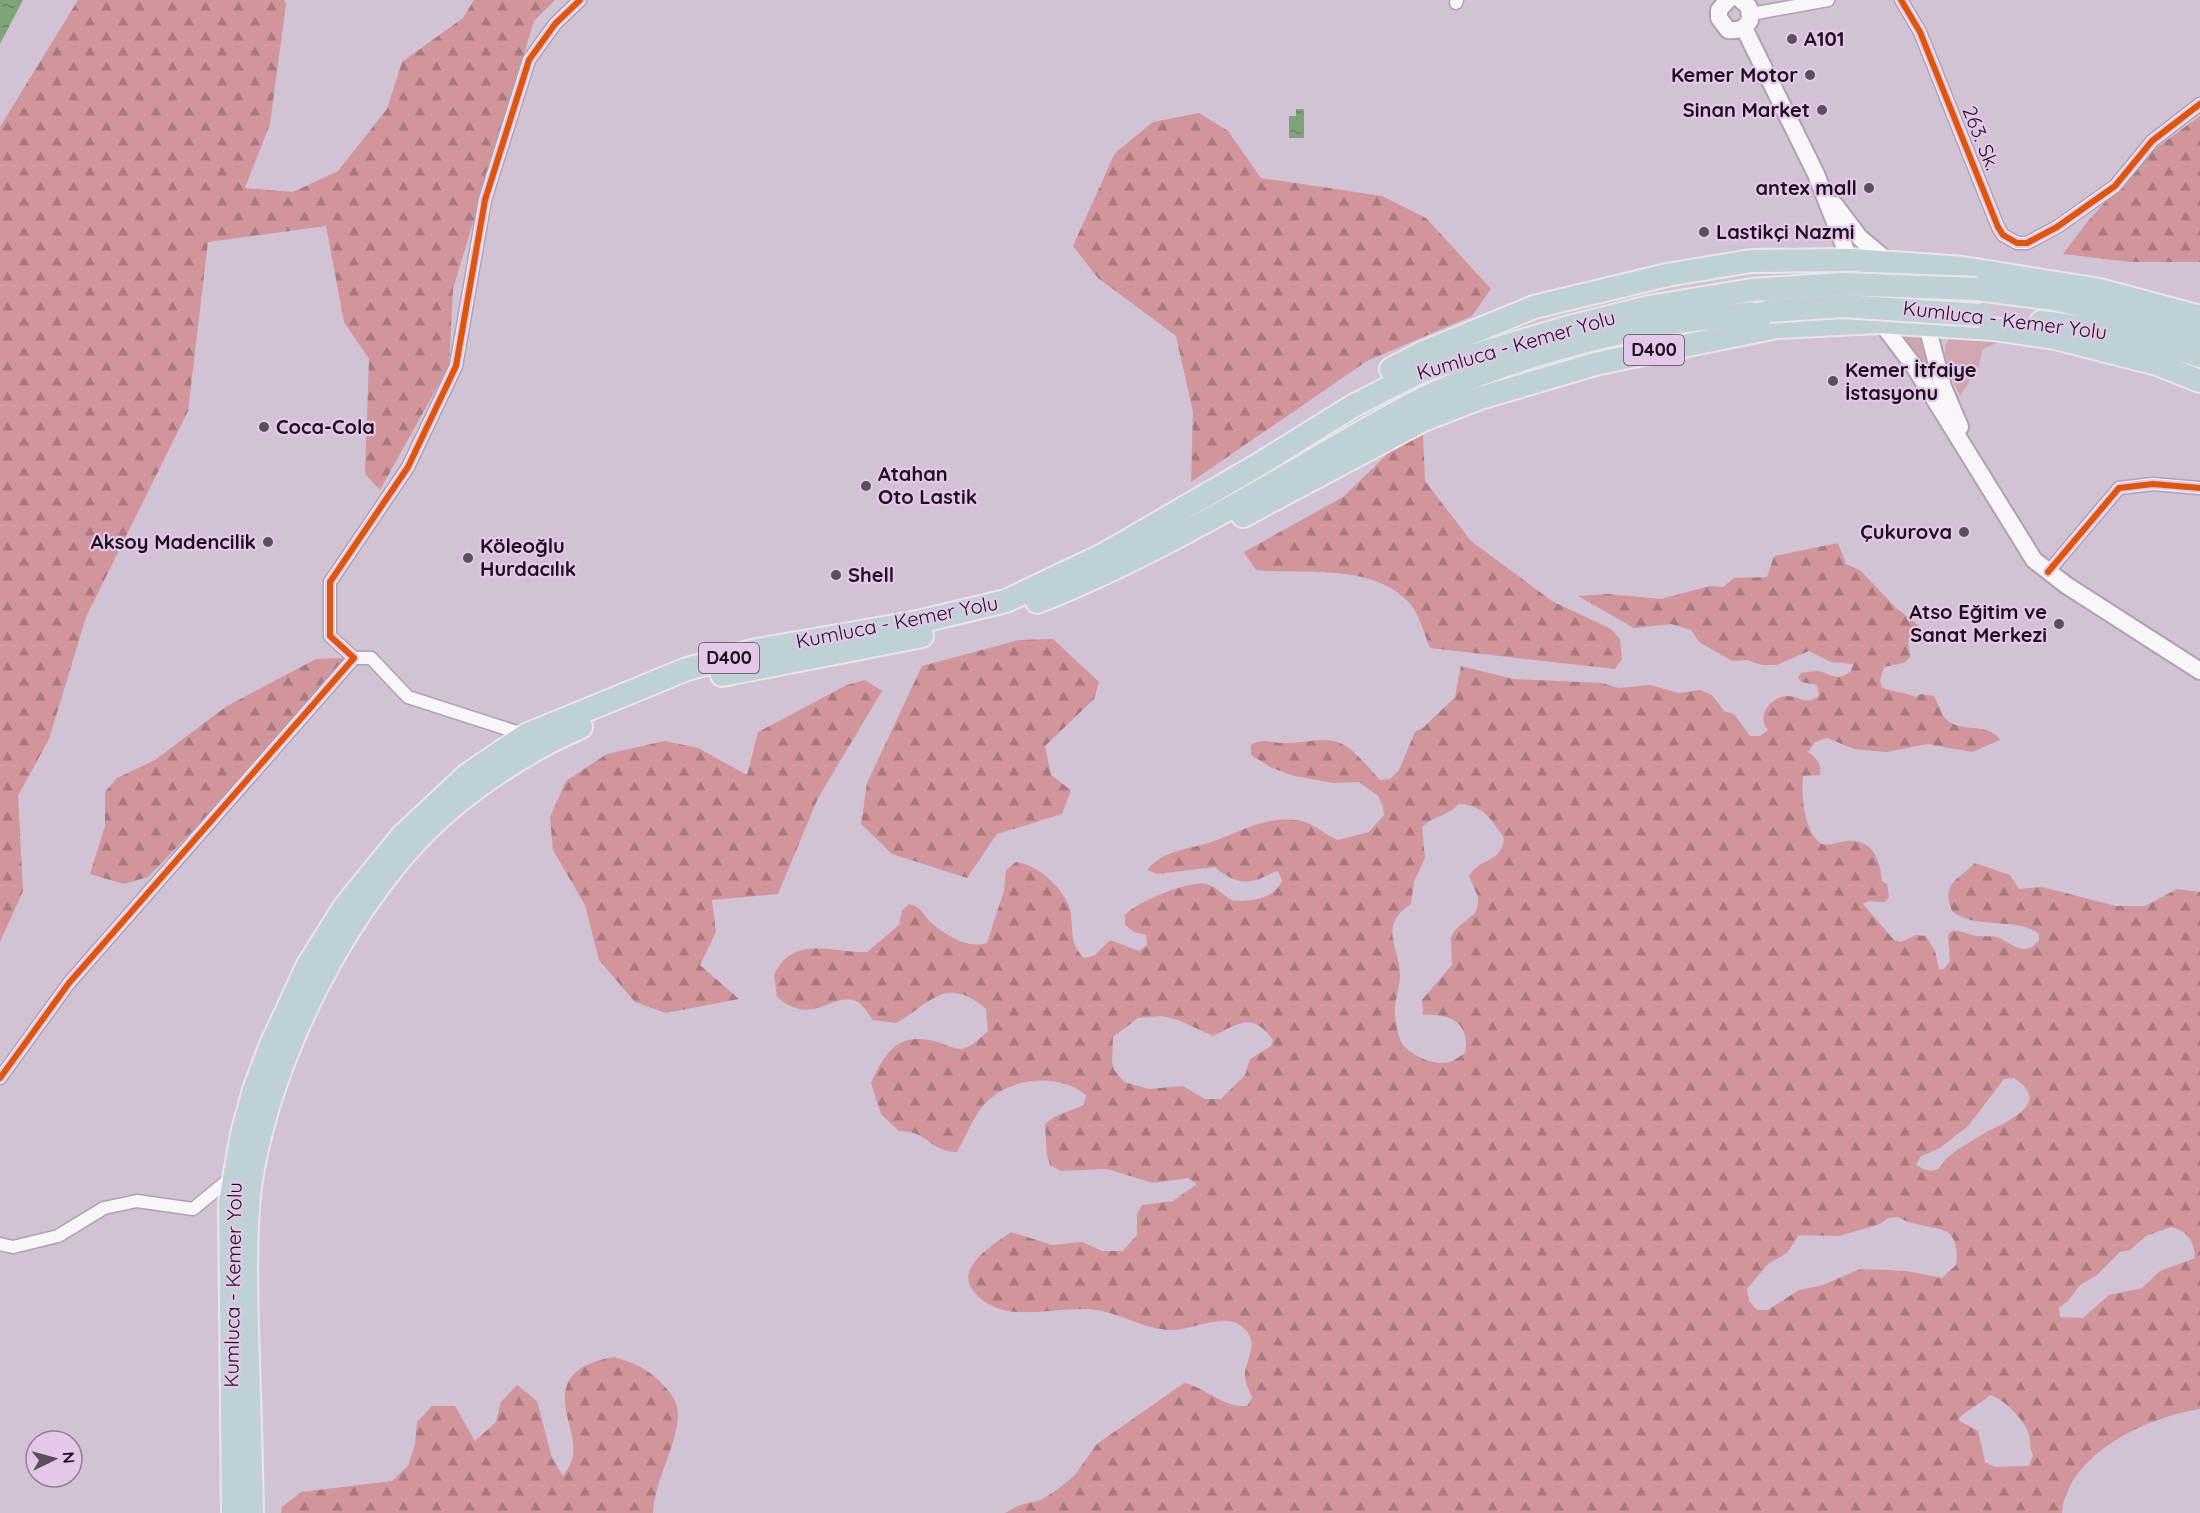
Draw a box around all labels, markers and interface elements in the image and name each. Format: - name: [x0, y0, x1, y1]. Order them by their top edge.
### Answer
- place label: A101: [1804, 26, 1845, 51]
- marker: A101: [1785, 32, 1799, 46]
- place label: Kemer Motor: [1671, 62, 1798, 87]
- marker: Kemer Motor: [1803, 68, 1817, 82]
- place label: Sinan Market: [1683, 97, 1810, 122]
- street label: 263. Sk.: [1957, 102, 2006, 174]
- marker: Sinan Market: [1815, 103, 1829, 117]
- place label: antex mall: [1756, 175, 1857, 200]
- marker: antex mall: [1862, 181, 1876, 195]
- place label: Lastikçi Nazmi: [1716, 219, 1855, 244]
- marker: Lastikçi Nazmi: [1697, 225, 1711, 239]
- street label: Kumluca - Kemer Yolu: [1902, 295, 2109, 344]
- street label: Kumluca - Kemer Yolu: [1414, 304, 1618, 385]
- road number: D400: [1624, 335, 1684, 365]
- place label: Kemer İtfaiye İstasyonu: [1845, 357, 1977, 405]
- marker: Kemer İtfaiye İstasyonu: [1826, 374, 1840, 388]
- place label: Coca-Cola: [276, 414, 375, 439]
- marker: Coca-Cola: [257, 420, 271, 434]
- place label: Atahan Oto Lastik: [878, 461, 977, 509]
- marker: Atahan Oto Lastik: [859, 479, 873, 493]
- place label: Çukurova: [1860, 519, 1952, 544]
- marker: Çukurova: [1957, 525, 1971, 539]
- place label: Aksoy Madencilik: [91, 529, 256, 554]
- place label: Köleoğlu Hurdacılık: [480, 533, 576, 581]
- marker: Aksoy Madencilik: [261, 535, 275, 549]
- marker: Köleoğlu Hurdacılık: [461, 551, 475, 565]
- place label: Shell: [848, 562, 894, 587]
- marker: Shell: [829, 568, 843, 582]
- street label: Kumluca - Kemer Yolu: [794, 590, 1000, 653]
- place label: Atso Eğitim ve Sanat Merkezi: [1909, 599, 2047, 647]
- marker: Atso Eğitim ve Sanat Merkezi: [2052, 617, 2066, 631]
- road number: D400: [699, 643, 759, 673]
- street label: Kumluca - Kemer Yolu: [218, 1182, 247, 1388]
- north arrow: [24, 1429, 84, 1489]
- text: N: [58, 1451, 79, 1464]

